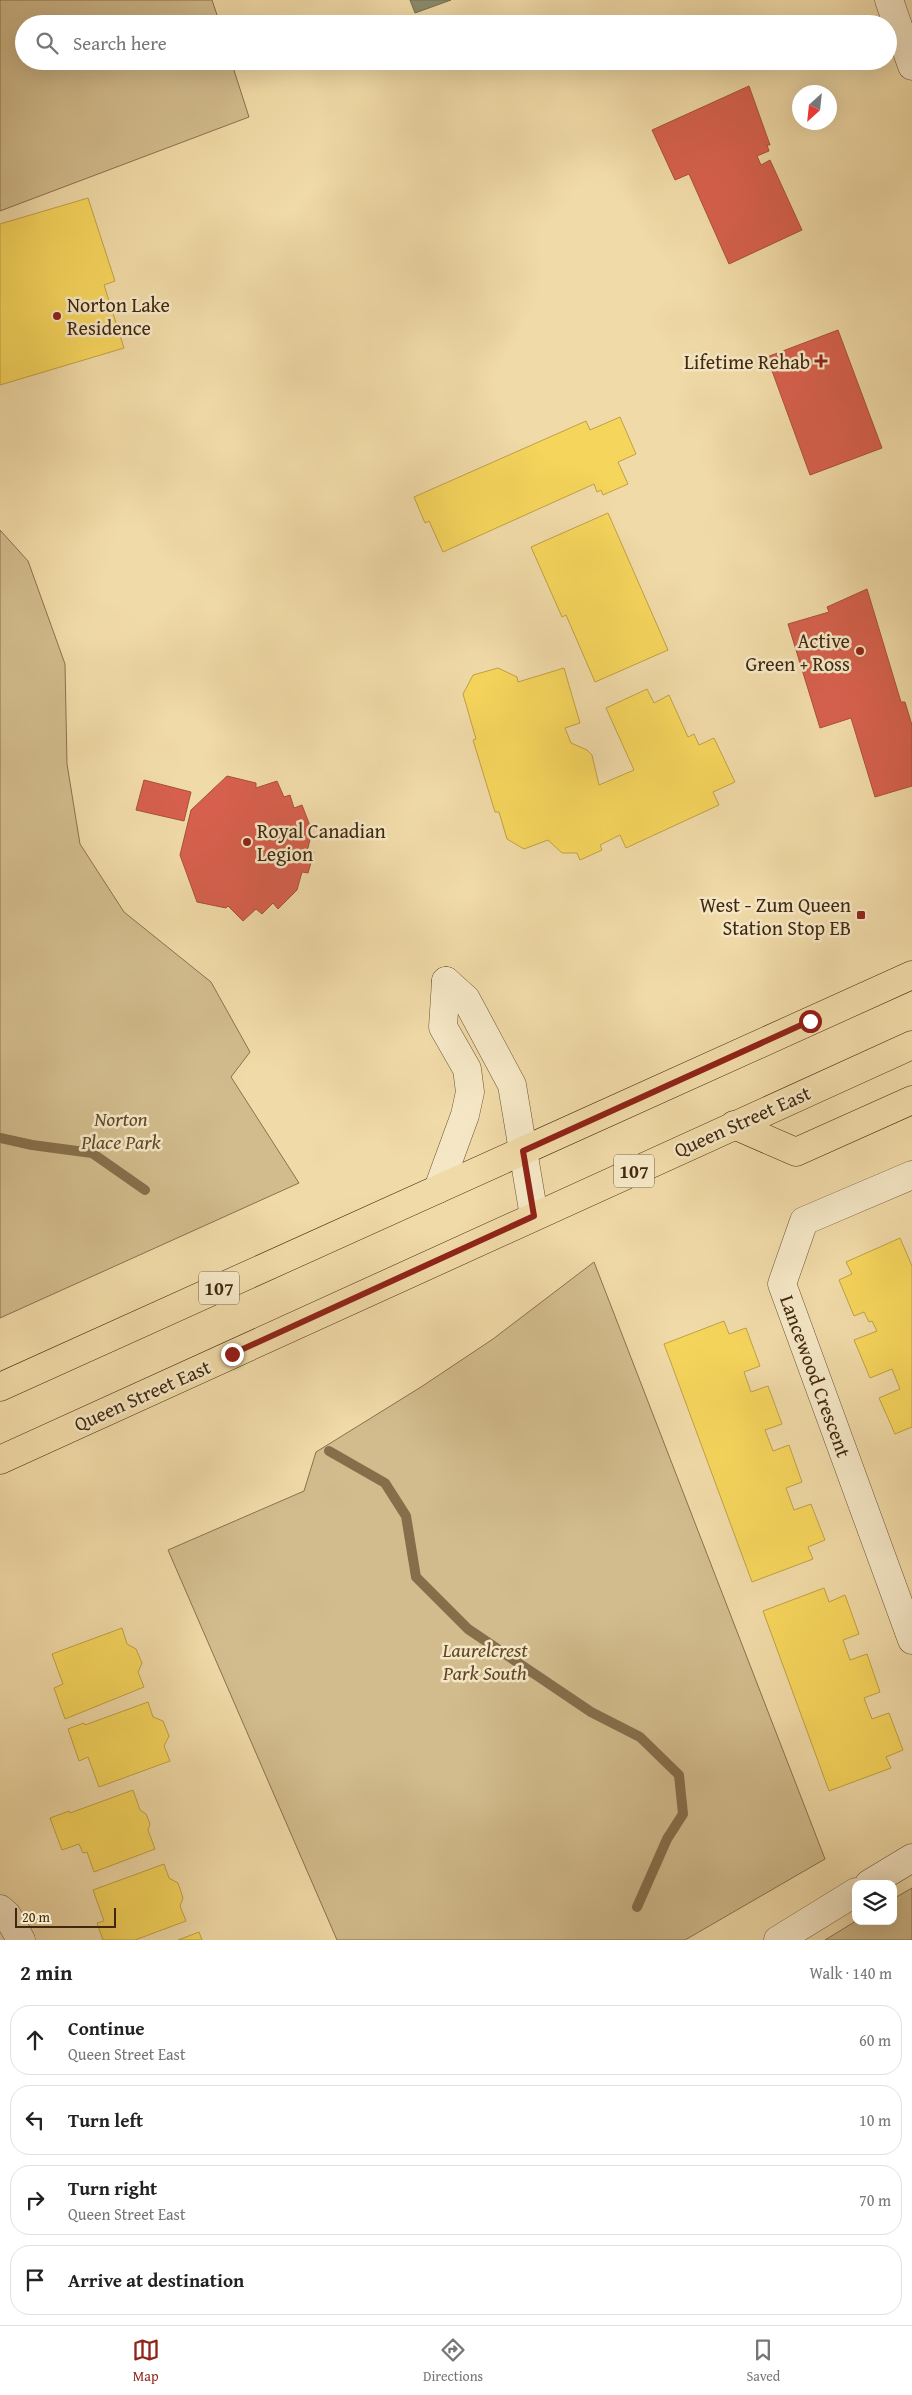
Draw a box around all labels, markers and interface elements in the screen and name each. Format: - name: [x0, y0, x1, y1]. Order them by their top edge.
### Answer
- search box: [15, 15, 897, 70]
- icon: search: [33, 29, 61, 57]
- text: Search here: [73, 29, 167, 57]
- north arrow: [792, 85, 837, 130]
- place label: Norton Lake Residence: [67, 290, 170, 342]
- marker: Norton Lake Residence: [51, 310, 63, 322]
- place label: Lifetime Rehab: [684, 347, 810, 376]
- marker: Lifetime Rehab: [814, 354, 828, 368]
- place label: Active Green + Ross: [746, 626, 850, 678]
- marker: Active Green + Ross: [854, 645, 866, 657]
- place label: Royal Canadian Legion: [257, 816, 386, 868]
- marker: Royal Canadian Legion: [241, 836, 253, 848]
- place label: West - Zum Queen Station Stop EB: [700, 890, 851, 942]
- marker: West - Zum Queen Station Stop EB: [855, 909, 867, 921]
- route start: [799, 1010, 822, 1033]
- street label: Queen Street East: [669, 1078, 815, 1164]
- park label: Norton Place Park: [80, 1104, 162, 1156]
- road number: 107: [614, 1154, 654, 1188]
- road number: 107: [199, 1272, 239, 1305]
- street label: Lancewood Crescent: [773, 1291, 859, 1461]
- route end: [221, 1343, 244, 1366]
- street label: Queen Street East: [69, 1352, 215, 1438]
- park label: Laurelcrest Park South: [441, 1635, 528, 1687]
- map controls: [852, 1880, 897, 1925]
- button: layers: [852, 1880, 897, 1925]
- scale bar: [15, 1905, 116, 1928]
- text: 20 m: [22, 1907, 50, 1927]
- text: 2 min: [20, 1957, 72, 1988]
- text: Walk · 140 m: [809, 1961, 892, 1985]
- text: Continue: [68, 2014, 145, 2042]
- icon: ahead: [21, 2026, 49, 2054]
- text: 60 m: [859, 2028, 891, 2052]
- text: Queen Street East: [68, 2042, 186, 2066]
- icon: left: [21, 2106, 49, 2134]
- text: Turn left: [68, 2106, 143, 2134]
- text: 10 m: [859, 2108, 891, 2132]
- text: Turn right: [68, 2174, 157, 2202]
- icon: right: [21, 2186, 49, 2214]
- text: 70 m: [859, 2188, 891, 2212]
- text: Queen Street East: [68, 2202, 186, 2226]
- icon: arrive: [21, 2266, 49, 2294]
- text: Arrive at destination: [68, 2266, 244, 2294]
- tab: Map: [132, 2336, 160, 2386]
- tab: Directions: [423, 2336, 483, 2386]
- tab: Saved: [746, 2336, 780, 2386]

